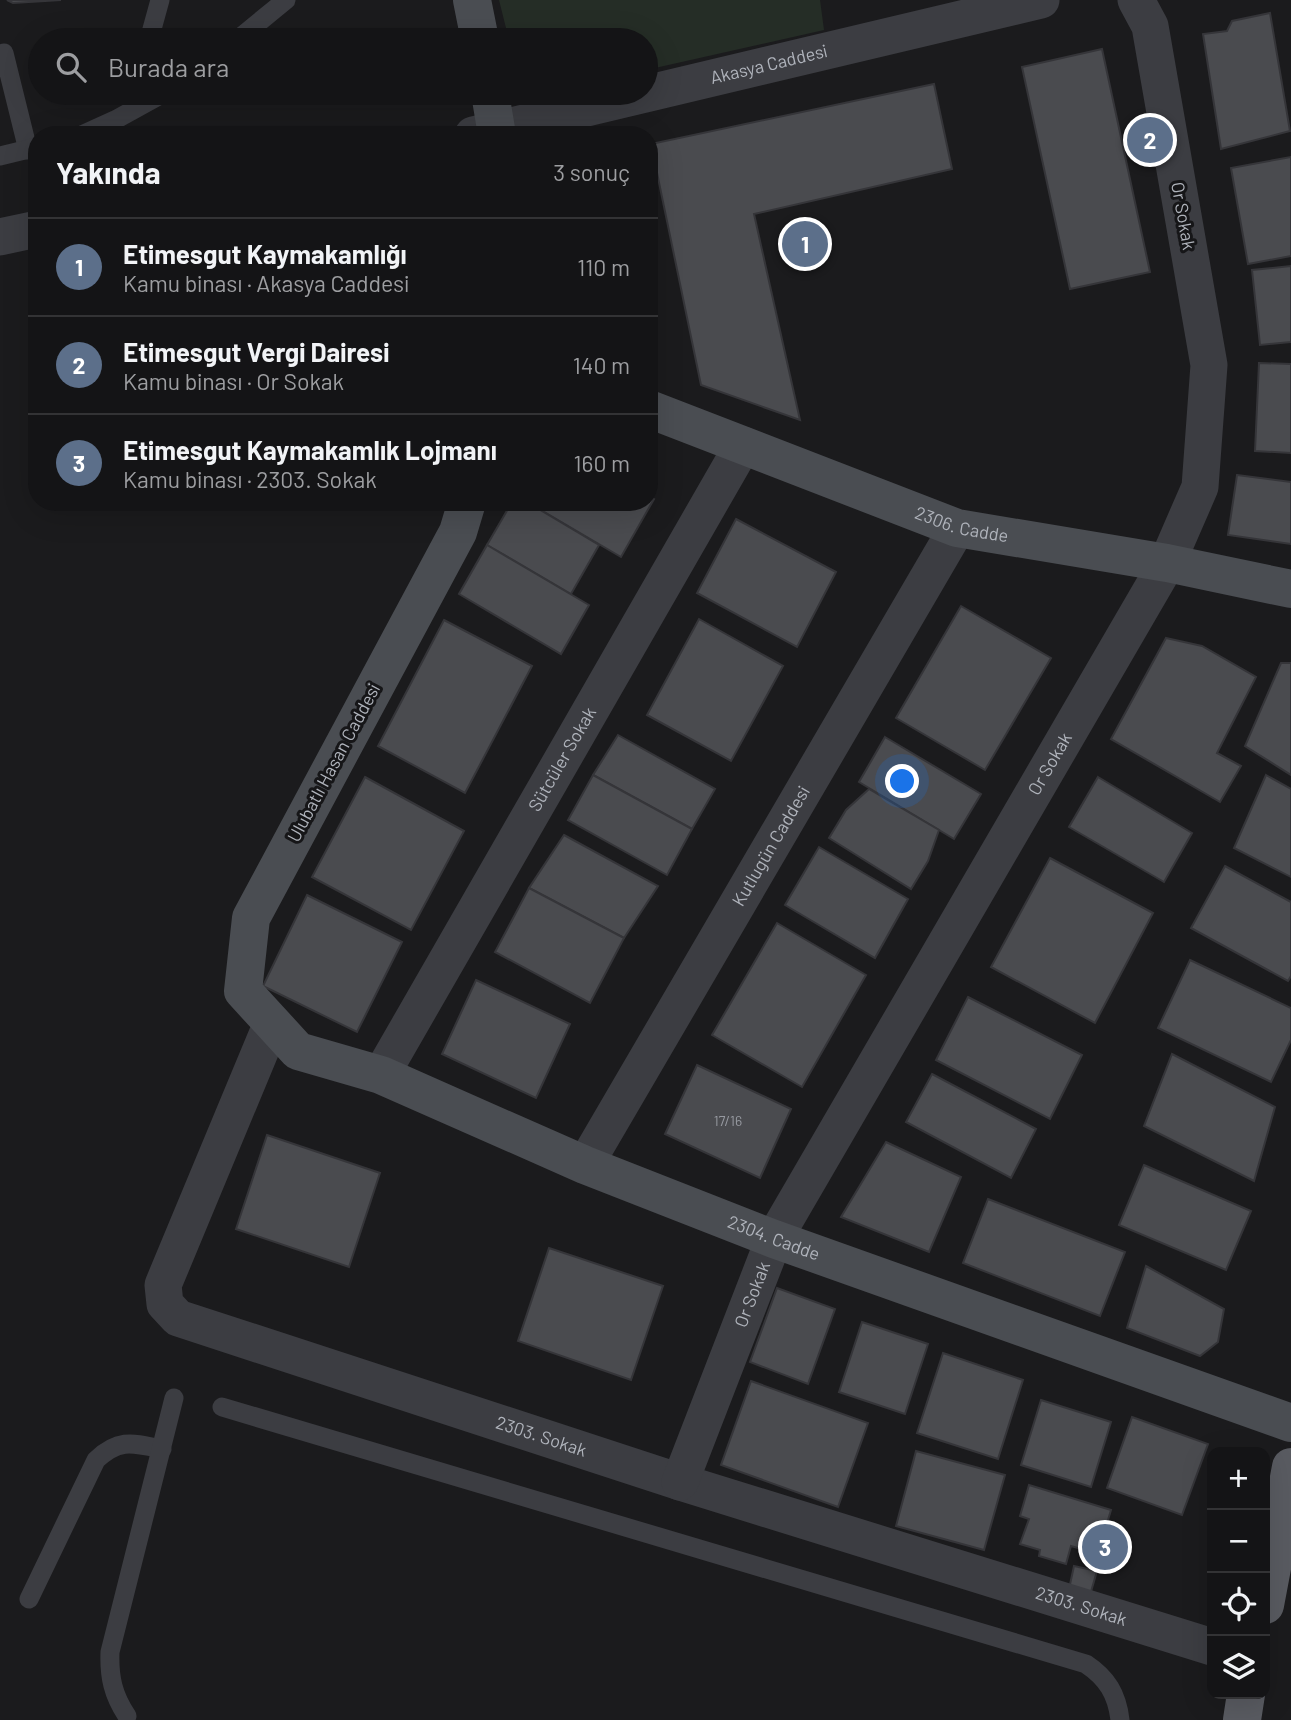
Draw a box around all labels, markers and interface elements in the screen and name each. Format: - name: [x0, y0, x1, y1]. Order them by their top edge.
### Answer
- search box: [28, 28, 658, 105]
- street label: Akasya Caddesi: [708, 39, 829, 88]
- icon: search: [52, 48, 90, 86]
- text: Burada ara: [108, 51, 229, 82]
- pin: 2: [1127, 114, 1173, 166]
- text: Yakında: [56, 154, 161, 190]
- text: 3 sonuç: [553, 158, 630, 186]
- street label: Or Sokak: [1167, 180, 1201, 252]
- pin: 1: [782, 218, 828, 270]
- text: Etimesgut Kaymakamlığı: [123, 238, 407, 269]
- text: 1: [75, 253, 83, 281]
- text: 110 m: [577, 253, 630, 281]
- text: Kamu binası · Akasya Caddesi: [123, 269, 409, 297]
- text: Etimesgut Vergi Dairesi: [123, 336, 389, 367]
- text: 2: [73, 351, 85, 379]
- text: 140 m: [573, 351, 630, 379]
- text: Kamu binası · Or Sokak: [123, 367, 344, 395]
- text: Etimesgut Kaymakamlık Lojmanı: [123, 434, 497, 465]
- text: 3: [73, 449, 85, 477]
- text: 160 m: [573, 449, 630, 477]
- text: Kamu binası · 2303. Sokak: [123, 465, 377, 493]
- street label: 2306. Cadde: [912, 501, 1010, 546]
- street label: Ulubatlı Hasan Caddesi: [282, 680, 384, 845]
- street label: Sütcüler Sokak: [523, 703, 600, 815]
- street label: Or Sokak: [1022, 728, 1076, 799]
- your location: [885, 764, 919, 798]
- street label: Kutlugün Caddesi: [727, 782, 814, 910]
- house number: 17/16: [714, 1112, 742, 1129]
- street label: 2304. Cadde: [725, 1210, 823, 1264]
- street label: Or Sokak: [729, 1258, 774, 1330]
- street label: 2303. Sokak: [493, 1411, 590, 1461]
- map controls: [1207, 1447, 1270, 1699]
- button: +: [1207, 1447, 1270, 1510]
- button: −: [1207, 1510, 1270, 1573]
- pin: 3: [1082, 1521, 1128, 1573]
- button: locate: [1207, 1573, 1270, 1636]
- street label: 2303. Sokak: [1033, 1581, 1130, 1630]
- button: layers: [1207, 1636, 1270, 1699]

